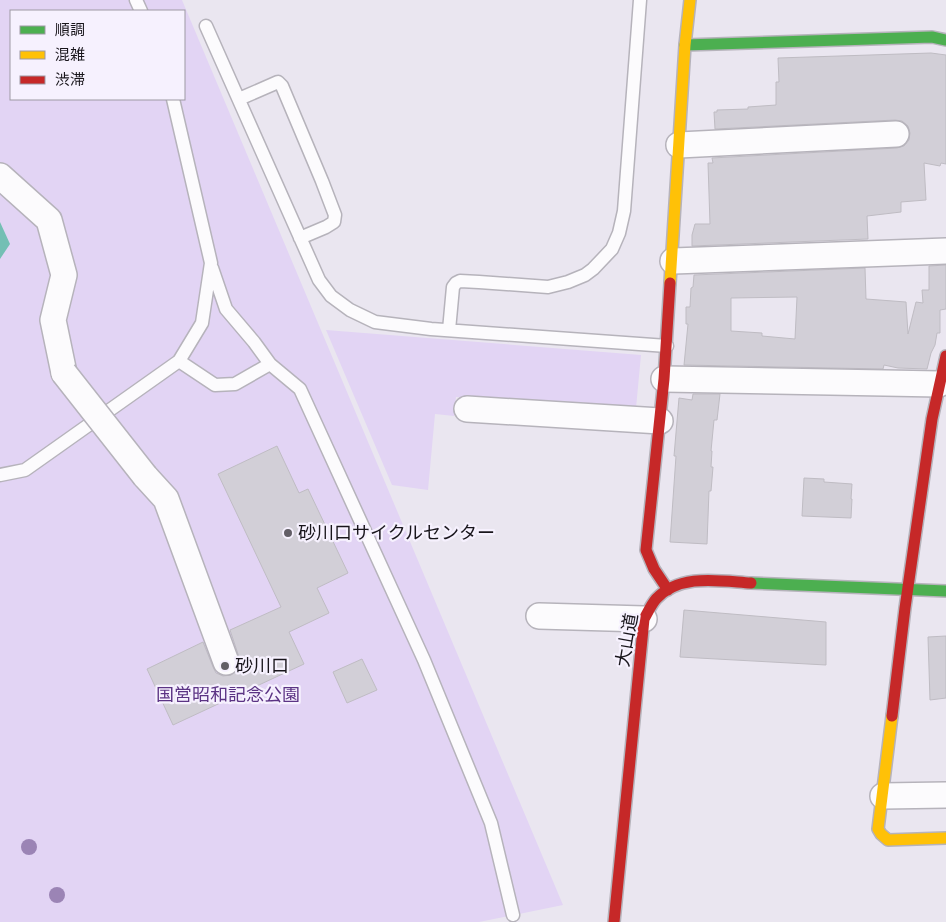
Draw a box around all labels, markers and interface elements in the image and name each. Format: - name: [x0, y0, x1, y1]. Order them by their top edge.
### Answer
- legend: [10, 10, 185, 100]
- text: 順調: [55, 21, 85, 39]
- text: 混雑: [55, 46, 85, 64]
- text: 渋滞: [55, 71, 85, 89]
- place label: 砂川口サイクルセンター: [298, 522, 495, 544]
- marker: 砂川口サイクルセンター: [282, 527, 294, 539]
- street label: 大山道: [611, 612, 643, 668]
- place label: 砂川口: [235, 655, 289, 677]
- marker: 砂川口: [219, 660, 231, 672]
- park label: 国営昭和記念公園: [156, 684, 300, 706]

